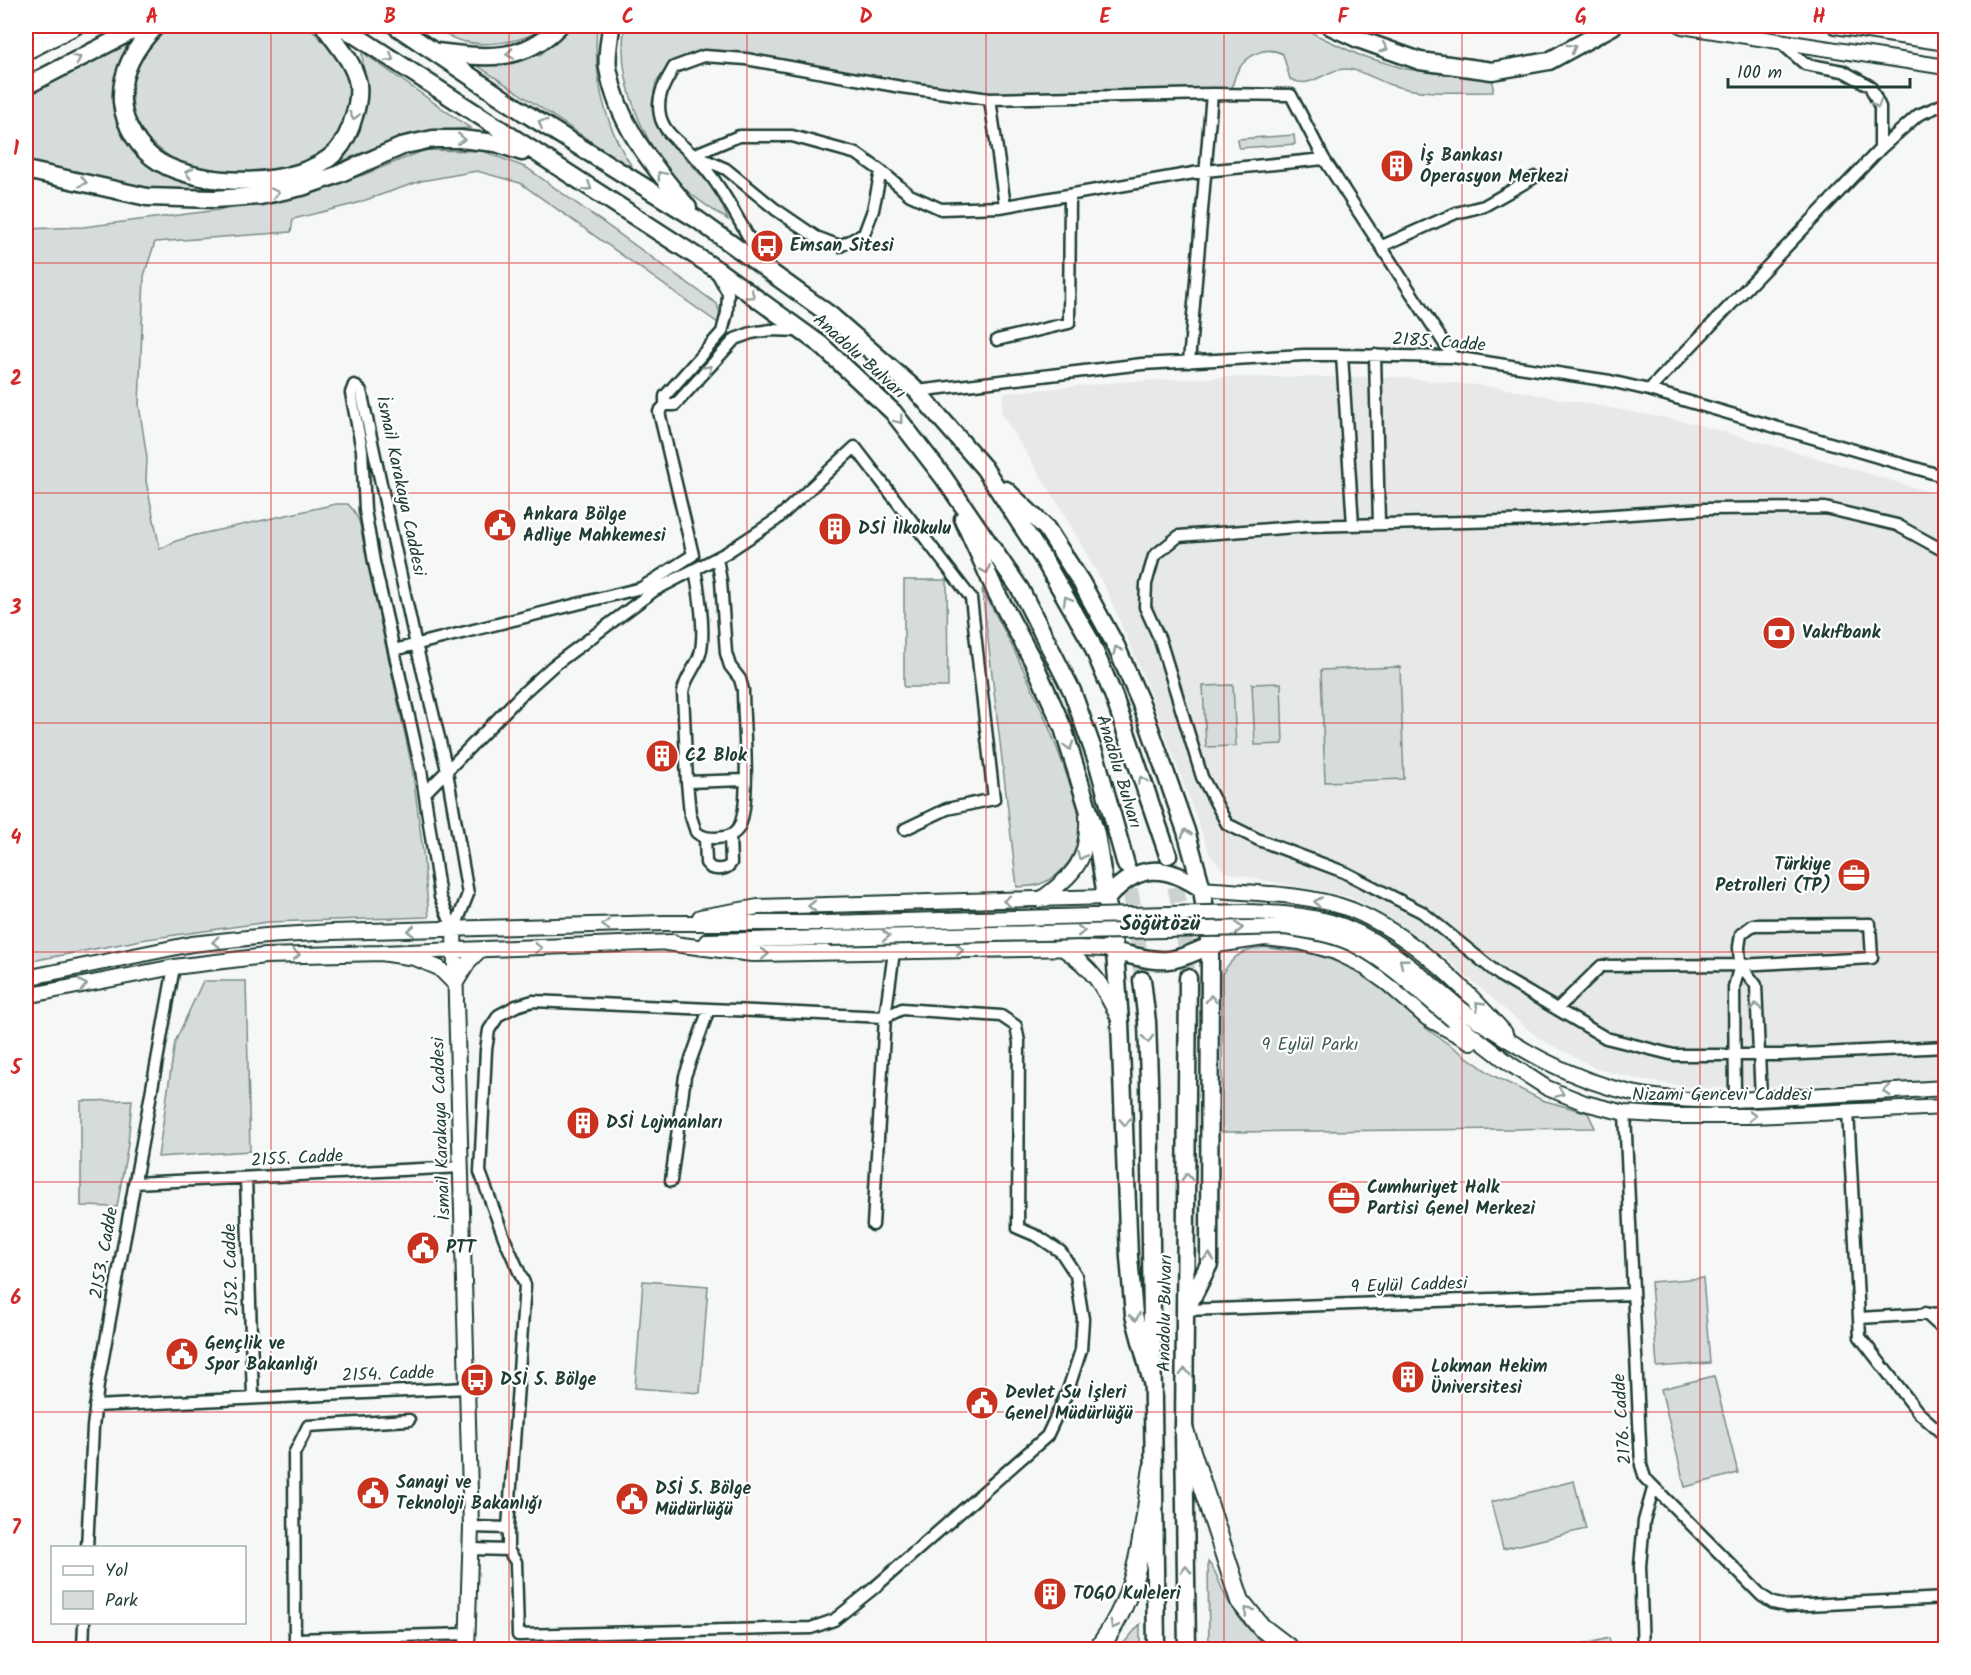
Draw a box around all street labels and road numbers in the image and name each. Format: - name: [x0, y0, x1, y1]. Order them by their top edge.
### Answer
- street label: Anadolu Bulvarı: [806, 307, 912, 407]
- street label: 2185. Cadde: [1391, 325, 1487, 361]
- street label: İsmail Karakaya Caddesi: [367, 393, 433, 580]
- street label: Anadolu Bulvarı: [1087, 712, 1149, 832]
- street label: İsmail Karakaya Caddesi: [424, 1036, 460, 1221]
- street label: Nizami Gencevi Caddesi: [1632, 1081, 1813, 1110]
- street label: 2155. Cadde: [250, 1142, 344, 1176]
- street label: 2153. Cadde: [83, 1205, 127, 1301]
- street label: 2152. Cadde: [216, 1223, 248, 1317]
- street label: Anadolu Bulvarı: [1150, 1254, 1182, 1372]
- street label: 9 Eylül Caddesi: [1350, 1269, 1469, 1303]
- street label: 2154. Cadde: [341, 1359, 435, 1391]
- street label: 2176. Cadde: [1605, 1373, 1641, 1465]

